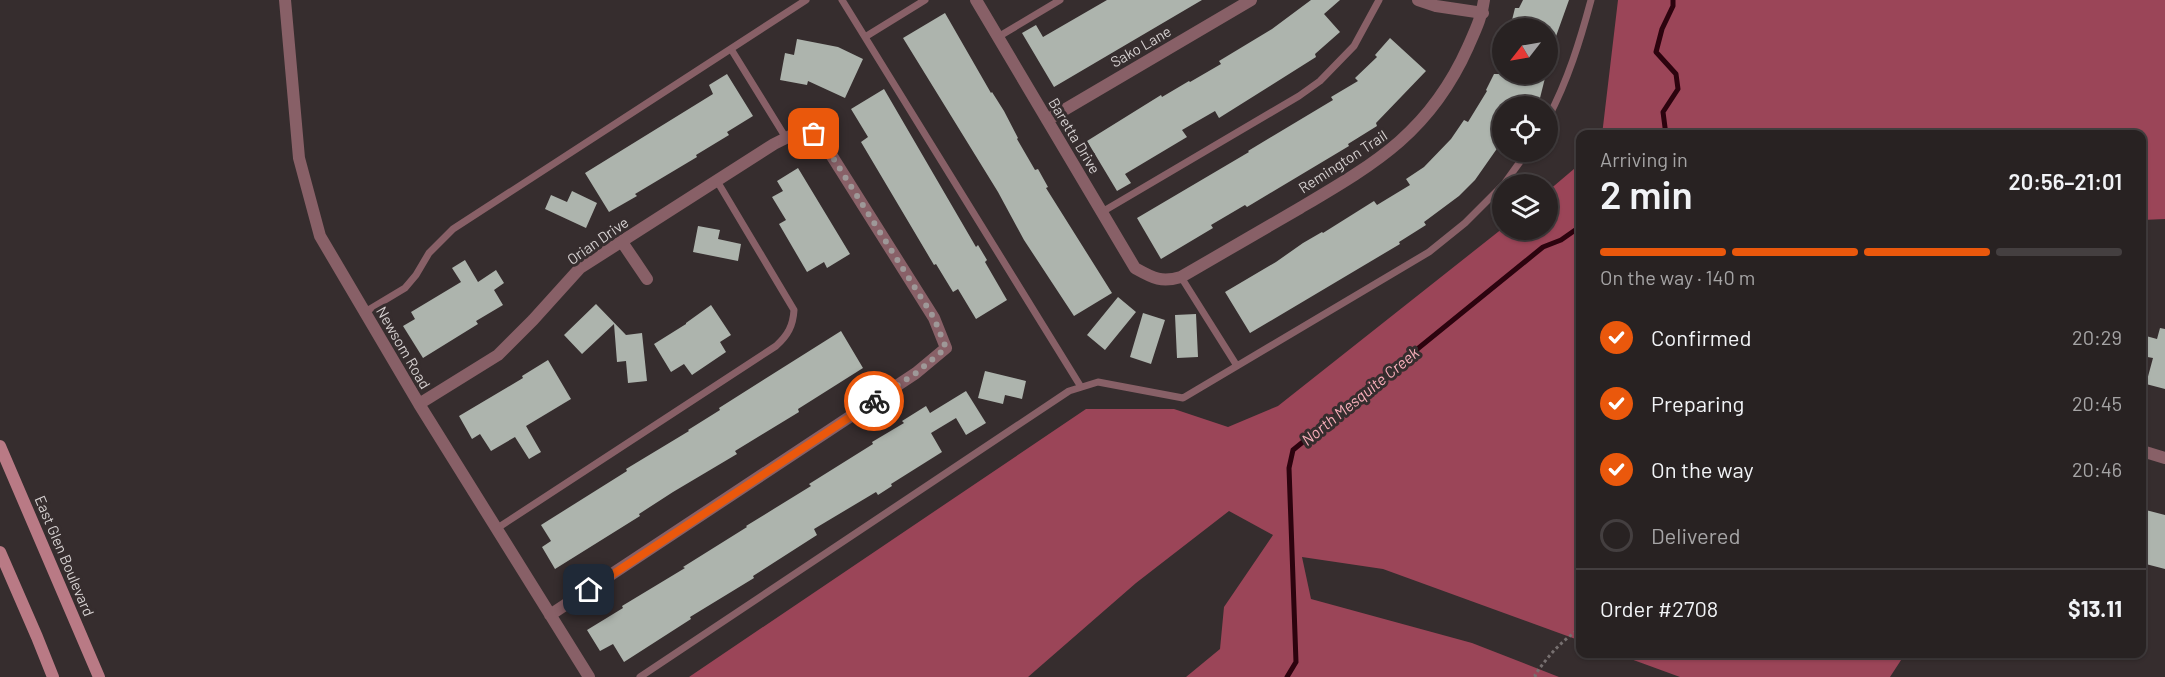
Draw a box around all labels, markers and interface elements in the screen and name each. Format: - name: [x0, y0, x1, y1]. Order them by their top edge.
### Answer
- north arrow: [1492, 18, 1558, 84]
- map controls: [1492, 18, 1558, 240]
- street label: Sako Lane: [1107, 22, 1174, 71]
- street label: Baretta Drive: [1045, 94, 1105, 177]
- button: locate: [1492, 96, 1558, 162]
- pin: [788, 108, 839, 159]
- icon: bag: [797, 117, 830, 150]
- street label: Remington Trail: [1295, 126, 1390, 197]
- text: Arriving in: [1600, 147, 1688, 171]
- text: 20:56–21:01: [2009, 168, 2122, 194]
- text: 2 min: [1600, 170, 1693, 217]
- button: layers: [1492, 174, 1558, 240]
- street label: Orian Drive: [563, 213, 632, 268]
- text: On the way · 140 m: [1600, 265, 1755, 289]
- street label: Newsom Road: [373, 303, 435, 392]
- icon: check: [1600, 321, 1633, 354]
- text: Confirmed: [1651, 324, 1751, 350]
- text: 20:29: [2072, 325, 2122, 349]
- water label: North Mesquite Creek: [1297, 342, 1422, 449]
- courier: [844, 371, 904, 431]
- icon: bike: [858, 385, 891, 418]
- icon: check: [1600, 387, 1633, 420]
- text: Preparing: [1651, 390, 1744, 416]
- text: 20:45: [2072, 391, 2122, 415]
- icon: check: [1600, 453, 1633, 486]
- text: On the way: [1651, 456, 1754, 482]
- text: 20:46: [2072, 457, 2122, 481]
- street label: East Glen Boulevard: [31, 493, 98, 619]
- text: Delivered: [1651, 522, 1740, 548]
- pin: [563, 564, 614, 615]
- icon: home: [572, 573, 605, 606]
- text: Order #2708: [1600, 595, 1718, 621]
- text: $13.11: [2068, 595, 2122, 621]

